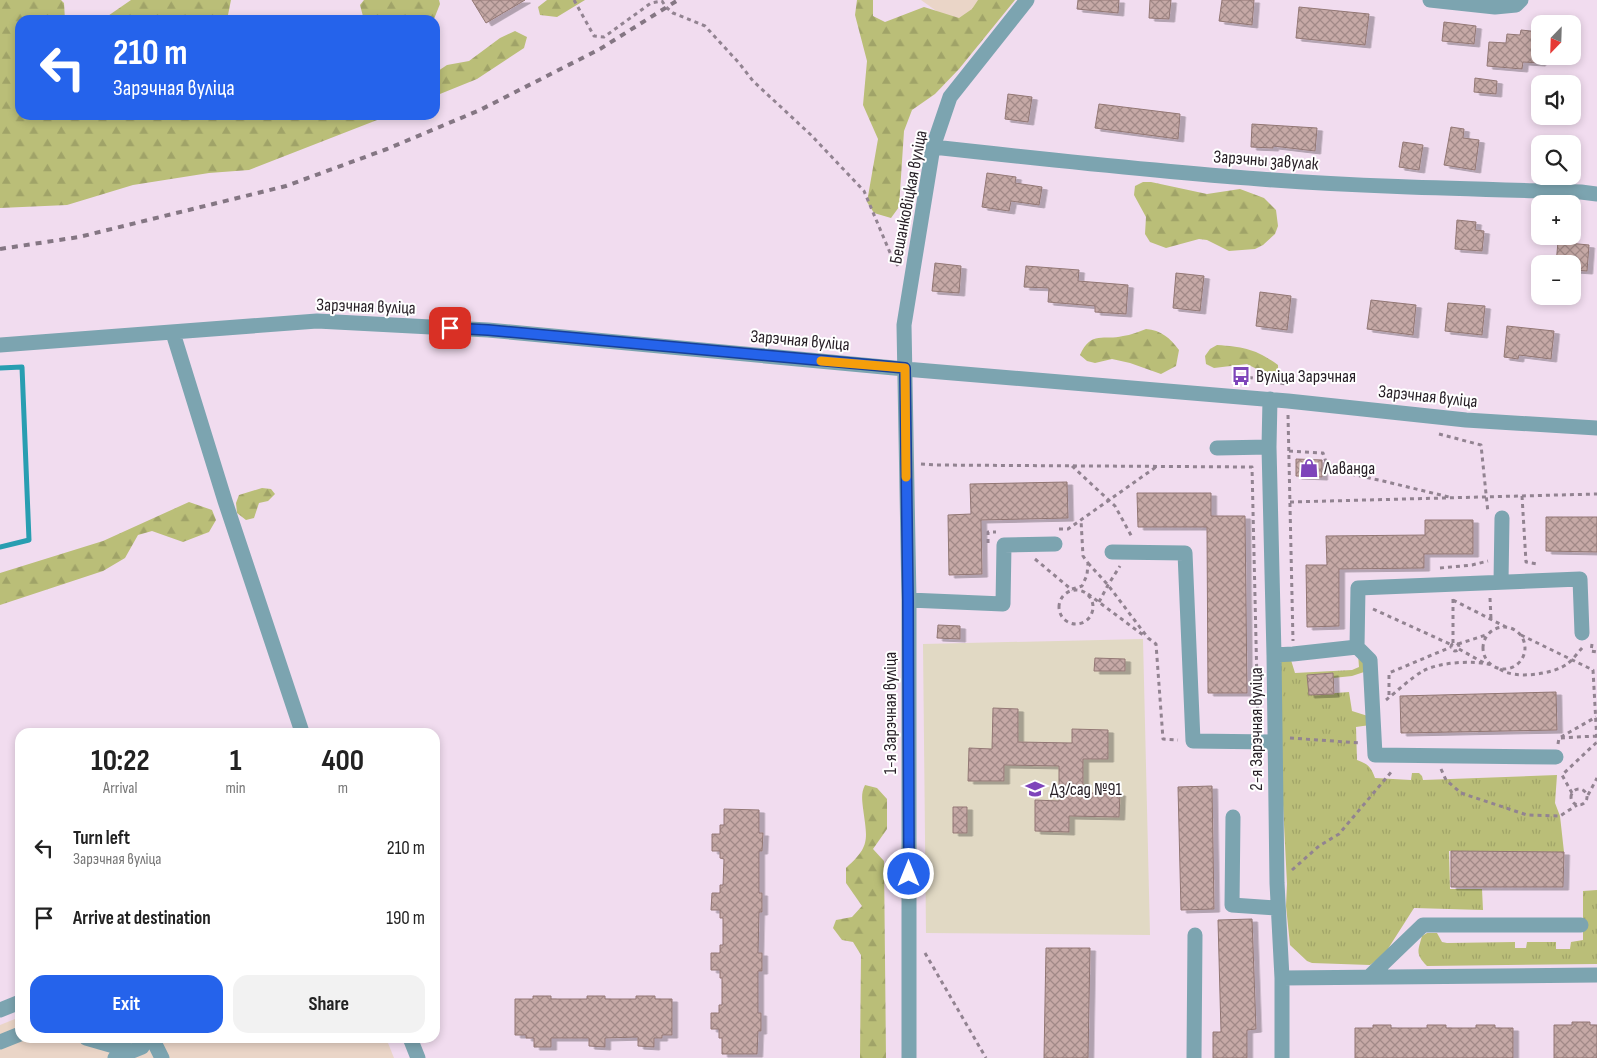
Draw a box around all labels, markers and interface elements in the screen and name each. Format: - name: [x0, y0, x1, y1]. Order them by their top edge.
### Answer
- north arrow: [1531, 15, 1581, 65]
- map controls: [1531, 15, 1581, 305]
- text: 210 m: [113, 32, 187, 75]
- icon: left: [30, 35, 95, 100]
- text: Зарэчная вуліца: [113, 75, 235, 102]
- button: sound: [1531, 75, 1581, 125]
- street label: Бешанковіцкая вуліца: [885, 128, 932, 266]
- button: search: [1531, 135, 1581, 185]
- street label: Зарэчны завулак: [1213, 146, 1319, 175]
- button: +: [1531, 195, 1581, 245]
- button: −: [1531, 255, 1581, 305]
- street label: Зарэчная вуліца: [316, 294, 416, 319]
- pin: [429, 307, 471, 349]
- icon: arrive: [436, 314, 464, 342]
- street label: Зарэчная вуліца: [749, 326, 851, 355]
- bus stop icon: Вуліца Зарэчная: [1230, 365, 1252, 387]
- place label: Вуліца Зарэчная: [1256, 366, 1356, 387]
- street label: Зарэчная вуліца: [1377, 381, 1479, 412]
- shop icon: Лаванда: [1298, 457, 1320, 479]
- place label: Лаванда: [1323, 458, 1375, 479]
- street label: 1-я Зарэчная вуліца: [880, 652, 901, 774]
- street label: 2-я Зарэчная вуліца: [1246, 667, 1267, 791]
- text: 10:22: [91, 743, 150, 779]
- text: 1: [230, 743, 241, 779]
- text: 400: [322, 743, 364, 779]
- school or university icon: Дз/сад №91: [1024, 778, 1046, 800]
- text: Arrival: [103, 779, 137, 798]
- text: min: [226, 779, 246, 798]
- text: m: [338, 779, 348, 798]
- place label: Дз/сад №91: [1050, 779, 1122, 800]
- text: Turn left: [73, 827, 130, 850]
- icon: left: [30, 834, 58, 862]
- text: 210 m: [387, 837, 425, 860]
- position arrow: [882, 847, 934, 899]
- text: Зарэчная вуліца: [73, 850, 162, 869]
- icon: arrive: [30, 904, 58, 932]
- text: Arrive at destination: [73, 907, 211, 930]
- text: 190 m: [386, 907, 425, 930]
- button: Exit: [30, 975, 223, 1033]
- button: Share: [233, 975, 425, 1033]

